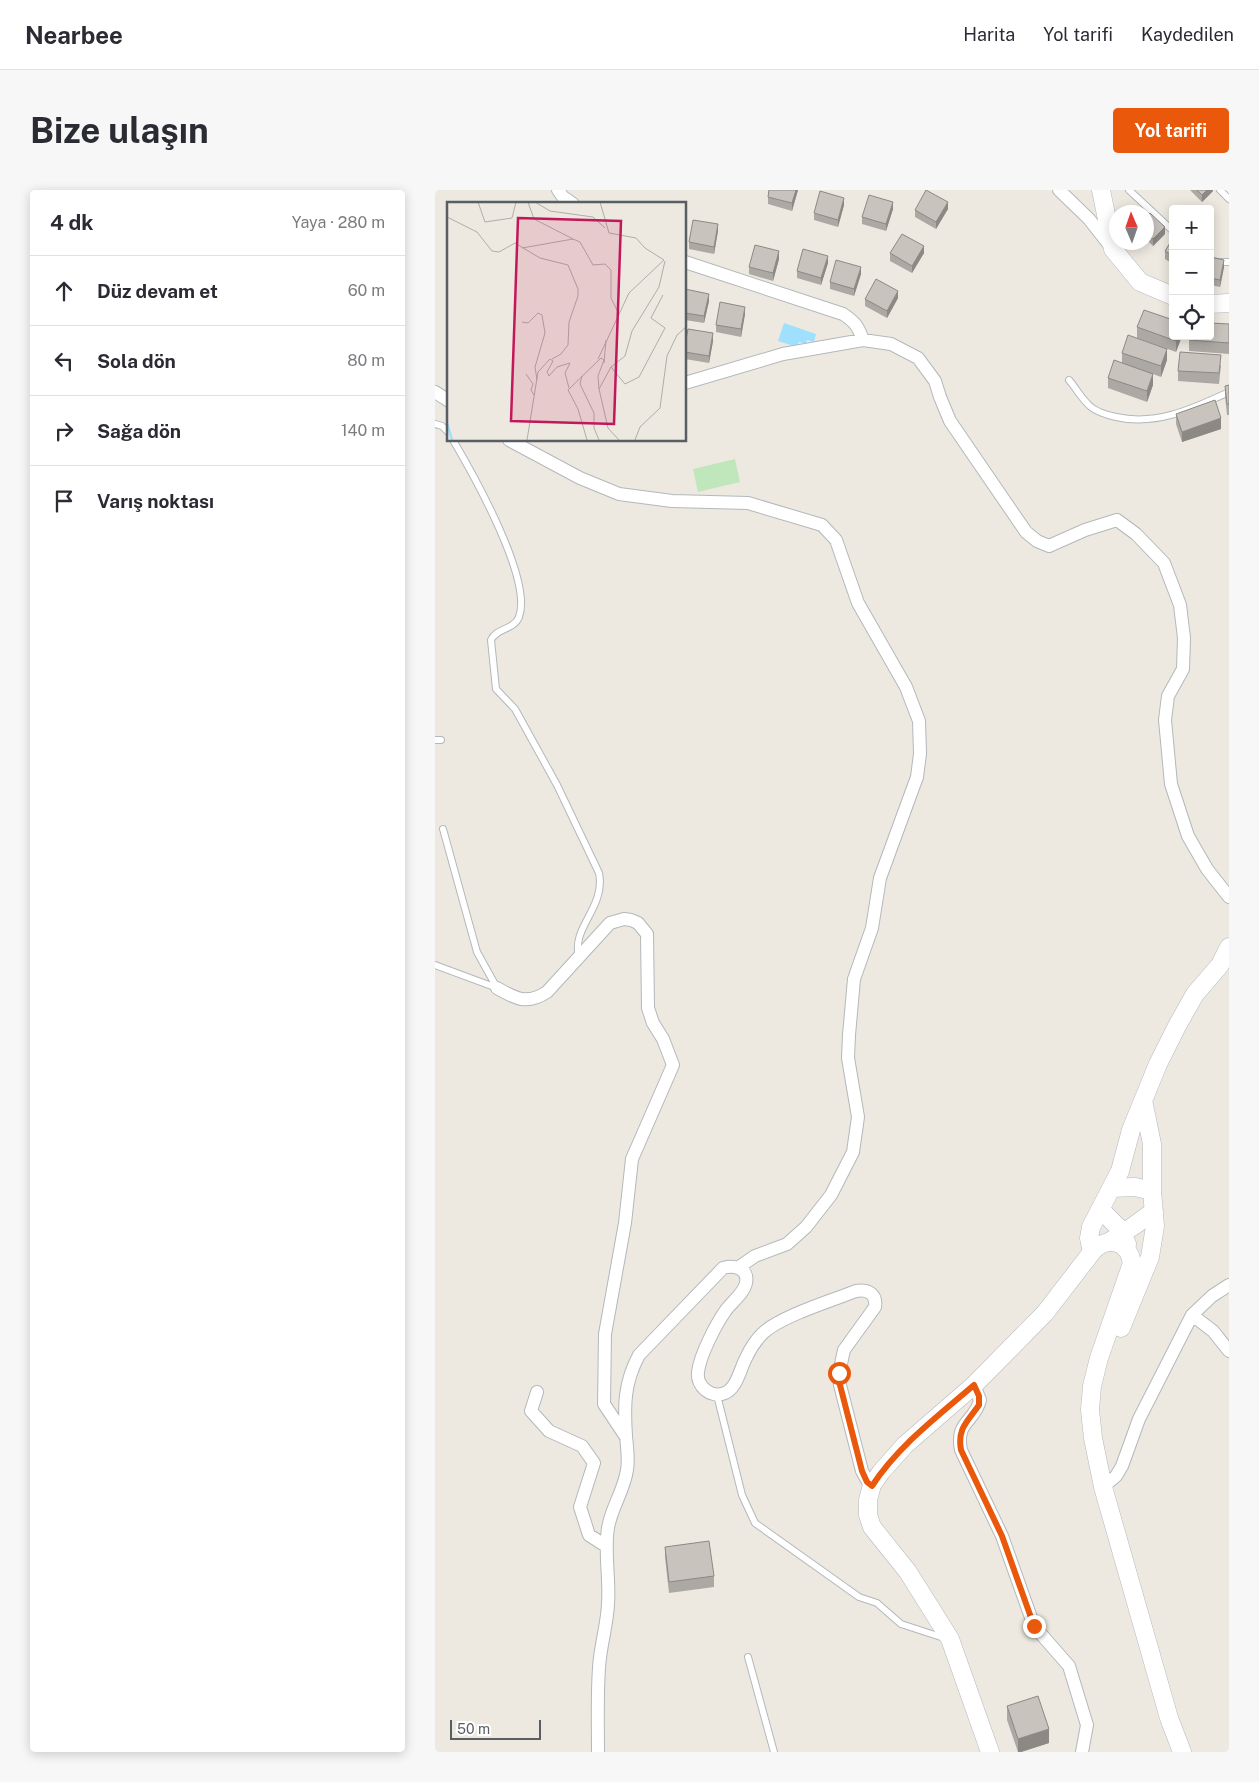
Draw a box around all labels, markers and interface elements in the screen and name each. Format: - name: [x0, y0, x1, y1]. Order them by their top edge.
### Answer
- text: Nearbee: [25, 21, 123, 49]
- text: Harita: [963, 24, 1015, 45]
- text: Yol tarifi: [1043, 24, 1113, 45]
- text: Kaydedilen: [1141, 24, 1234, 45]
- button: Yol tarifi: [1113, 108, 1229, 153]
- text: Bize ulaşın: [30, 110, 209, 151]
- inset map: [447, 202, 686, 441]
- north arrow: [1109, 205, 1154, 250]
- map controls: [1169, 205, 1214, 340]
- button: +: [1169, 205, 1214, 250]
- text: 4 dk: [50, 210, 93, 235]
- text: Yaya · 280 m: [292, 213, 385, 232]
- button: −: [1169, 250, 1214, 295]
- icon: ahead: [50, 277, 78, 305]
- text: Düz devam et: [97, 280, 218, 302]
- text: 60 m: [348, 281, 385, 300]
- button: locate: [1169, 295, 1214, 340]
- icon: left: [50, 347, 78, 375]
- text: Sola dön: [97, 350, 176, 372]
- text: 80 m: [347, 351, 385, 370]
- icon: right: [50, 417, 78, 445]
- text: Sağa dön: [97, 420, 181, 442]
- text: 140 m: [341, 421, 385, 440]
- icon: arrive: [50, 487, 78, 515]
- text: Varış noktası: [97, 490, 214, 512]
- route start: [828, 1362, 851, 1385]
- route end: [1023, 1615, 1046, 1638]
- scale bar: [450, 1717, 541, 1740]
- text: 50 m: [457, 1721, 490, 1737]

